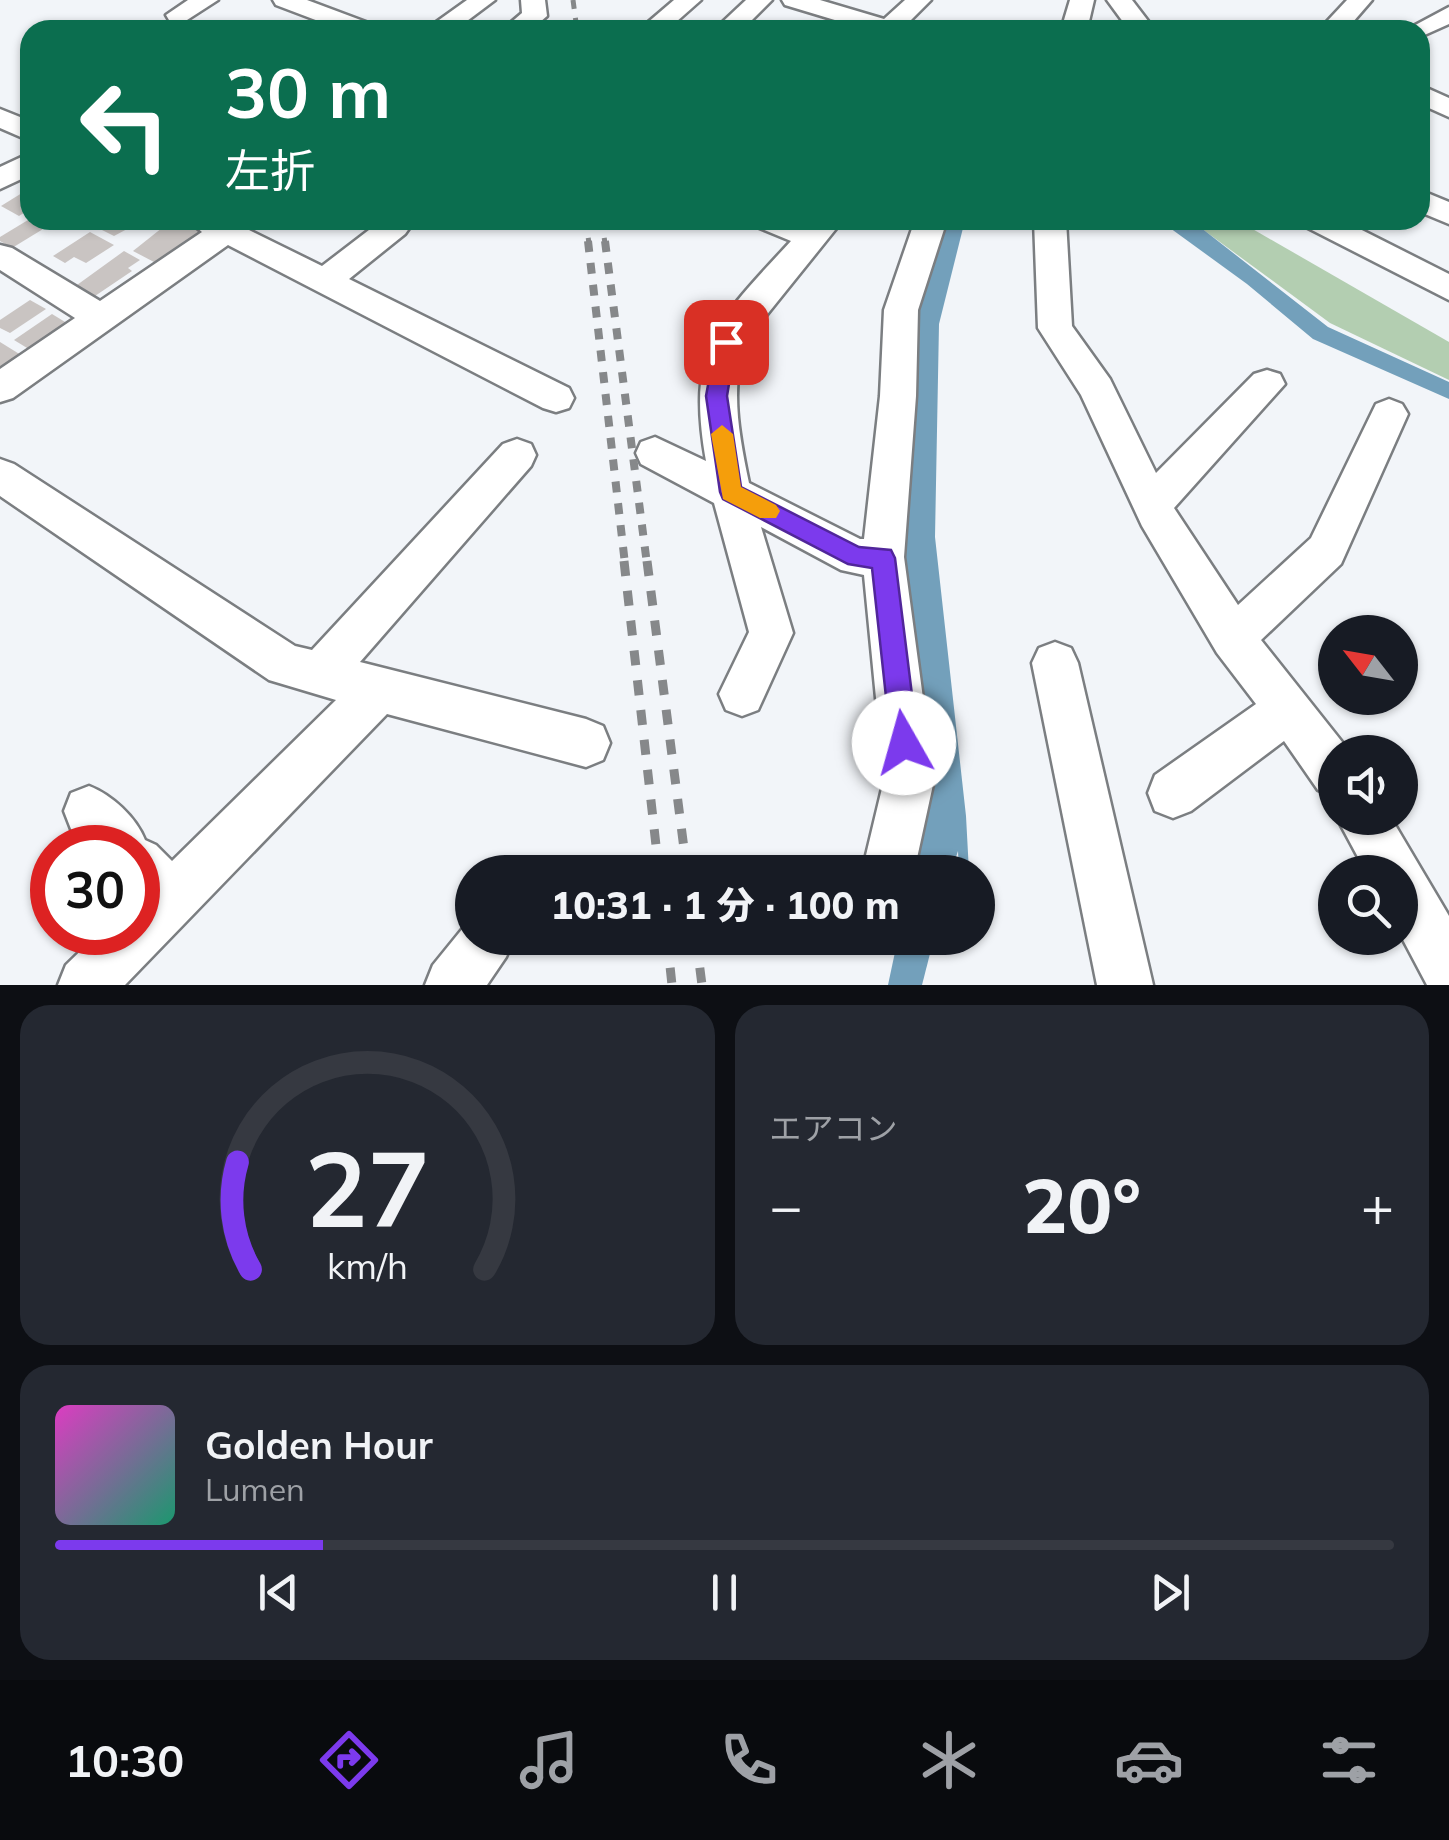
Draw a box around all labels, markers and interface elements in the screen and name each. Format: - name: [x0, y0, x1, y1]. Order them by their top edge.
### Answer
- text: 30 m: [225, 48, 391, 136]
- icon: left: [60, 60, 190, 190]
- text: 左折: [225, 142, 315, 198]
- pin: [684, 300, 769, 385]
- icon: arrive: [699, 315, 754, 370]
- north arrow: [1318, 615, 1418, 715]
- map controls: [1318, 615, 1418, 955]
- position arrow: [852, 691, 956, 795]
- button: sound: [1318, 735, 1418, 835]
- speed limit sign: 30: [30, 825, 160, 955]
- button: search: [1318, 855, 1418, 955]
- text: 10:31 · 1 分 · 100 m: [550, 881, 900, 929]
- text: エアコン: [770, 1108, 898, 1148]
- text: 27: [305, 1122, 430, 1253]
- text: 20°: [1022, 1158, 1141, 1252]
- text: −: [770, 1171, 803, 1240]
- text: +: [1361, 1171, 1394, 1240]
- text: km/h: [327, 1243, 408, 1288]
- text: Golden Hour: [205, 1421, 433, 1469]
- text: Lumen: [205, 1469, 305, 1509]
- icon: previous: [251, 1565, 306, 1620]
- icon: pause: [697, 1565, 752, 1620]
- icon: next: [1143, 1565, 1198, 1620]
- icon: directions: [314, 1725, 384, 1795]
- icon: music: [514, 1725, 584, 1795]
- icon: phone: [714, 1725, 784, 1795]
- icon: climate: [914, 1725, 984, 1795]
- icon: car: [1114, 1725, 1184, 1795]
- icon: filters: [1314, 1725, 1384, 1795]
- text: 10:30: [65, 1732, 184, 1788]

